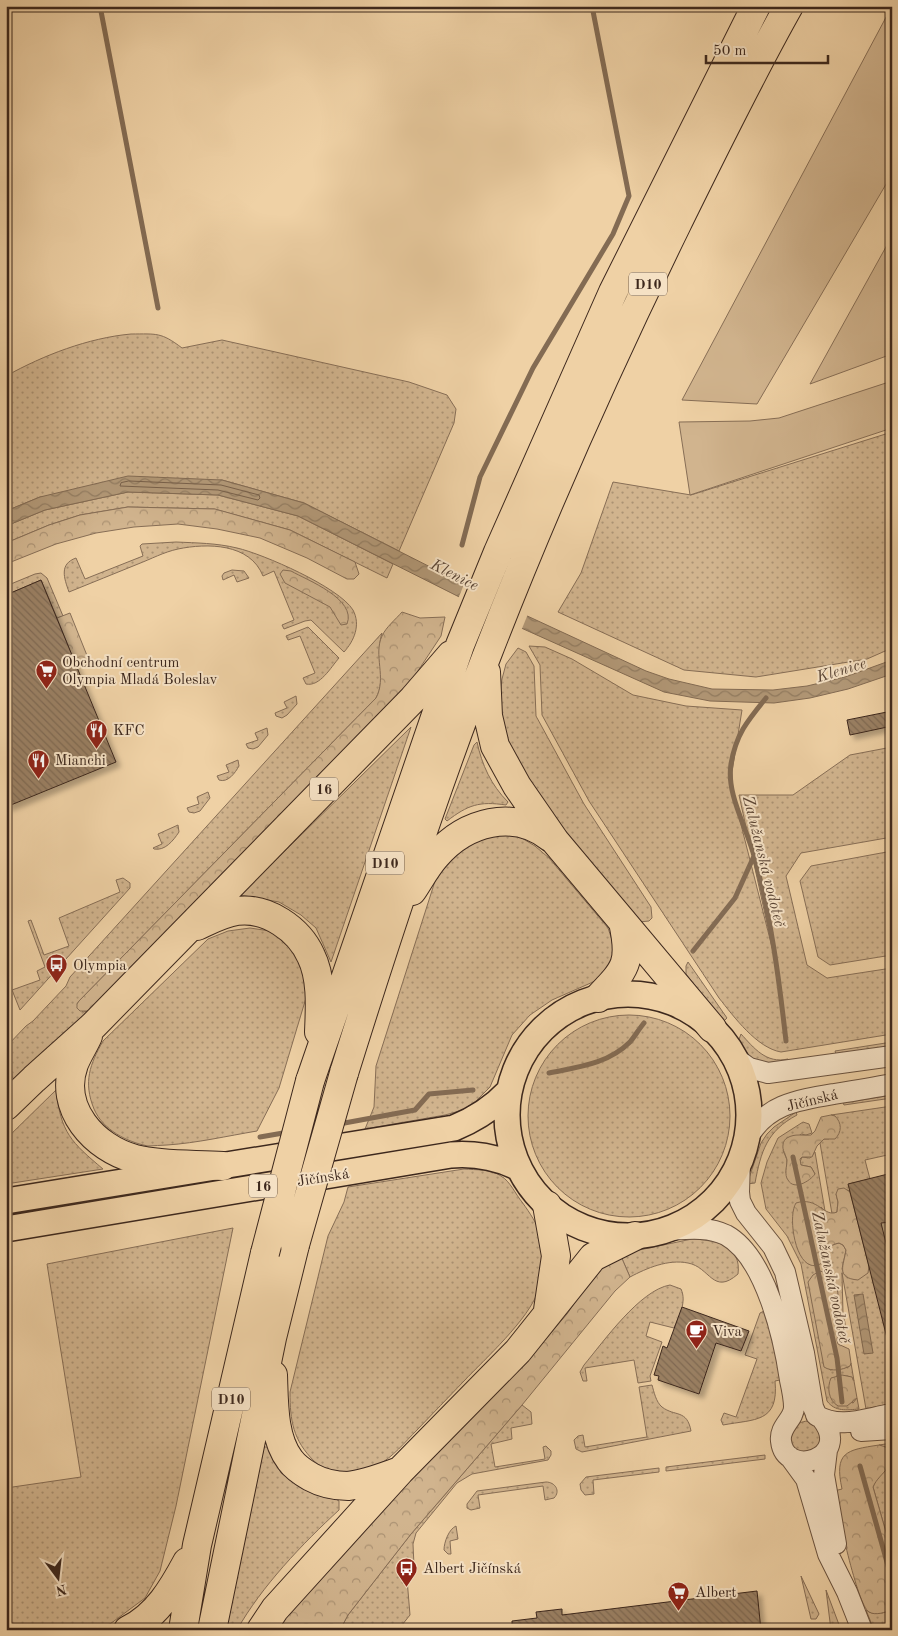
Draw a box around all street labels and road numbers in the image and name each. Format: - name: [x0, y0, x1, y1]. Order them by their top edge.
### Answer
- road number: D10: [629, 272, 667, 296]
- road number: 16: [310, 778, 338, 801]
- road number: D10: [366, 851, 404, 874]
- street label: Jičínská: [785, 1088, 840, 1115]
- street label: Jičínská: [296, 1167, 351, 1190]
- road number: 16: [249, 1174, 277, 1198]
- road number: D10: [212, 1388, 250, 1410]

